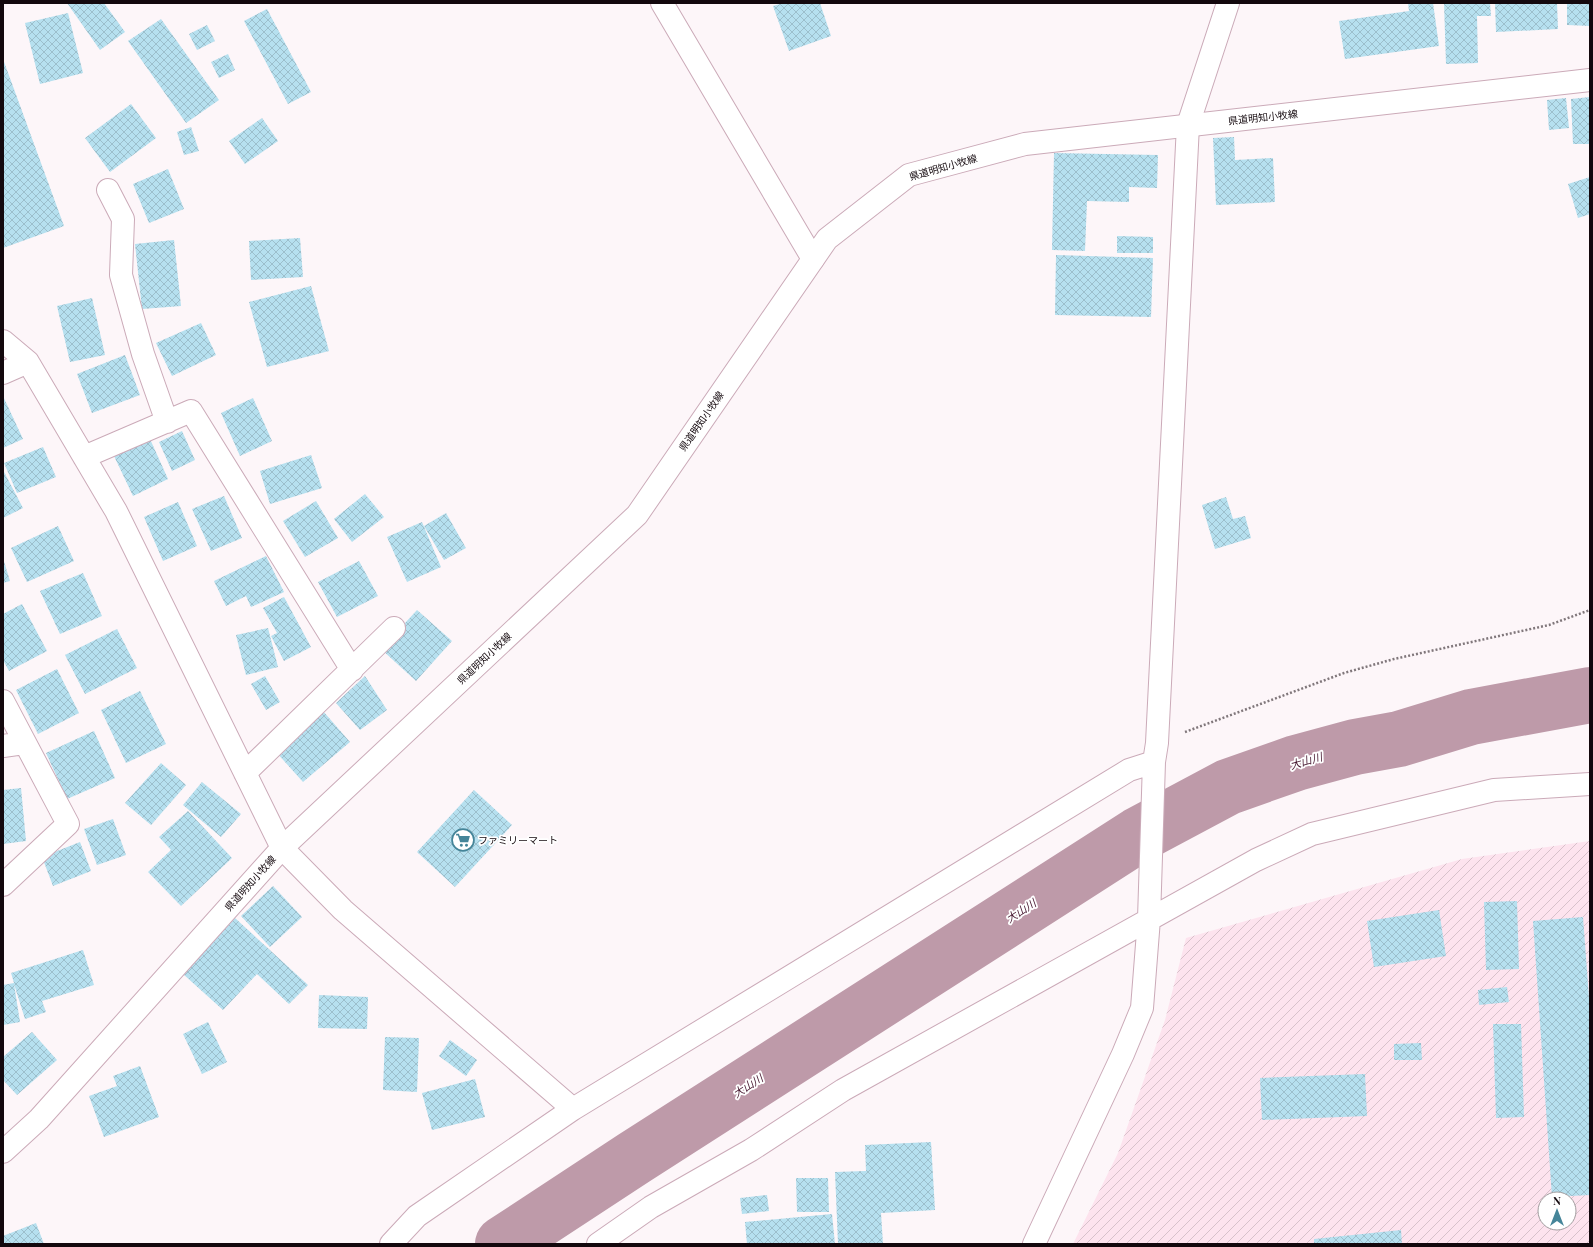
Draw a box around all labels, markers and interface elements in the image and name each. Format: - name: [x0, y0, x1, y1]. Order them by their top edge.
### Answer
- street label: 県道明知小牧線: [1227, 106, 1299, 128]
- street label: 県道明知小牧線: [907, 151, 979, 183]
- street label: 県道明知小牧線: [675, 388, 727, 454]
- street label: 県道明知小牧線: [454, 629, 514, 687]
- water label: 大山川: [1288, 748, 1325, 772]
- supermarket icon: ファミリーマート: [450, 827, 476, 853]
- place label: ファミリーマート: [478, 833, 558, 847]
- street label: 県道明知小牧線: [221, 852, 279, 914]
- water label: 大山川: [1003, 895, 1039, 926]
- water label: 大山川: [730, 1070, 766, 1101]
- north arrow: [1537, 1191, 1577, 1231]
- text: N: [1553, 1193, 1561, 1208]

